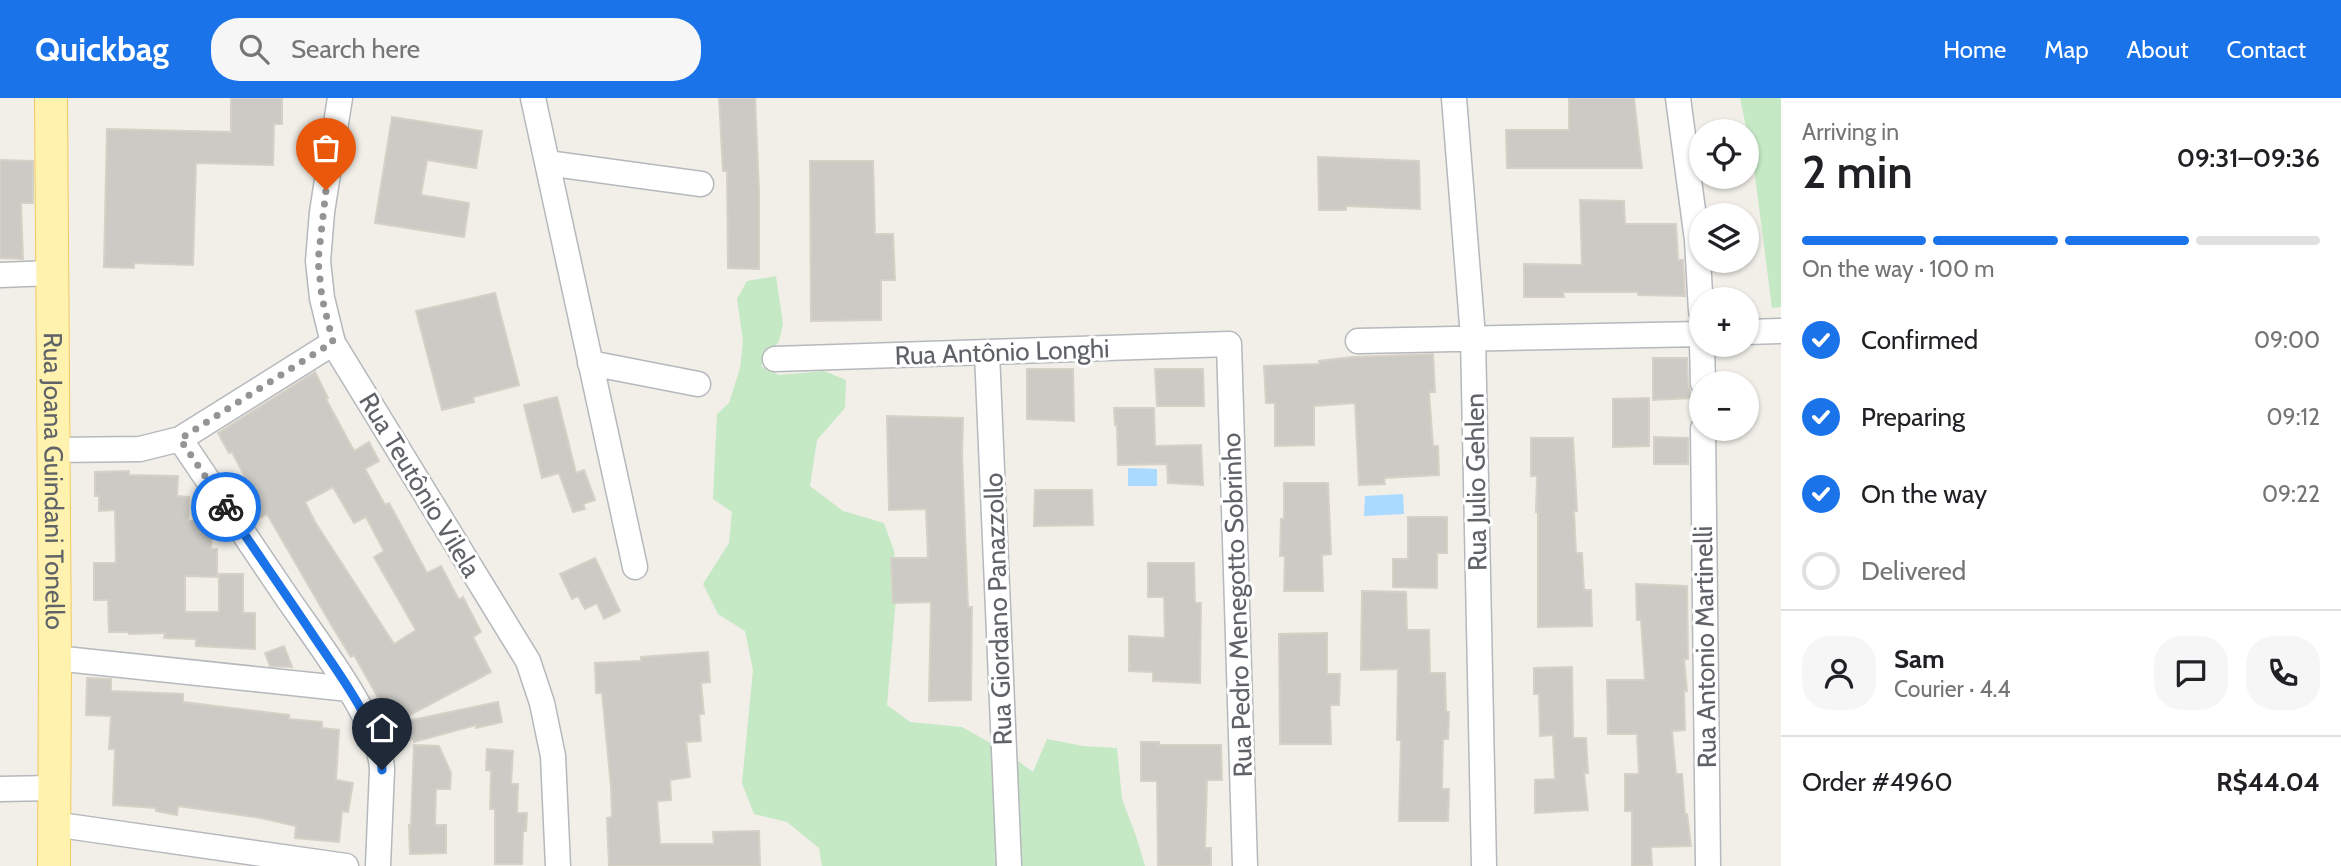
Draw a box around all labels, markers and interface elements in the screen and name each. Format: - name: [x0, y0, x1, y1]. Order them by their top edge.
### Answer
- search box: [211, 18, 701, 81]
- text: Quickbag: [35, 29, 169, 69]
- icon: search: [235, 30, 273, 68]
- text: Search here: [291, 33, 420, 65]
- text: Home: [1943, 35, 2006, 64]
- text: Map: [2044, 35, 2089, 64]
- text: About: [2127, 35, 2189, 64]
- text: Contact: [2227, 35, 2306, 64]
- pin: [296, 118, 356, 190]
- text: Arriving in: [1802, 118, 1899, 146]
- map controls: [1689, 119, 1759, 441]
- button: locate: [1689, 119, 1759, 189]
- icon: bag: [307, 129, 345, 167]
- text: 09:31–09:36: [2177, 142, 2320, 174]
- text: 2 min: [1802, 144, 1913, 200]
- button: layers: [1689, 203, 1759, 273]
- text: On the way · 100 m: [1802, 255, 1994, 283]
- button: +: [1689, 287, 1759, 357]
- icon: check: [1802, 321, 1840, 359]
- text: Confirmed: [1861, 324, 1978, 356]
- text: 09:00: [2254, 326, 2320, 354]
- street label: Rua Joana Guindani Tonello: [37, 332, 71, 630]
- street label: Rua Antônio Longhi: [894, 332, 1110, 372]
- button: −: [1689, 371, 1759, 441]
- street label: Rua Teutônio Vilela: [352, 387, 488, 584]
- street label: Rua Julio Gehlen: [1458, 393, 1494, 571]
- icon: check: [1802, 398, 1840, 436]
- text: Preparing: [1861, 401, 1965, 433]
- text: 09:12: [2267, 403, 2320, 431]
- street label: Rua Pedro Menegotto Sobrinho: [1215, 432, 1259, 778]
- courier: [191, 472, 261, 542]
- street label: Rua Giordano Panazzollo: [977, 472, 1019, 746]
- icon: check: [1802, 475, 1840, 513]
- text: On the way: [1861, 478, 1987, 510]
- text: 09:22: [2262, 480, 2320, 508]
- icon: bike: [207, 488, 245, 526]
- street label: Rua Antonio Martinelli: [1687, 526, 1723, 768]
- text: Delivered: [1861, 555, 1966, 587]
- button: person: [1802, 636, 1876, 710]
- button: chat: [2154, 636, 2228, 710]
- button: phone: [2246, 636, 2320, 710]
- text: Sam: [1894, 643, 1945, 675]
- text: Courier · 4.4: [1894, 675, 2011, 703]
- pin: [352, 698, 412, 770]
- icon: home: [363, 709, 401, 747]
- text: Order #4960: [1802, 766, 1953, 798]
- text: R$44.04: [2216, 766, 2320, 798]

